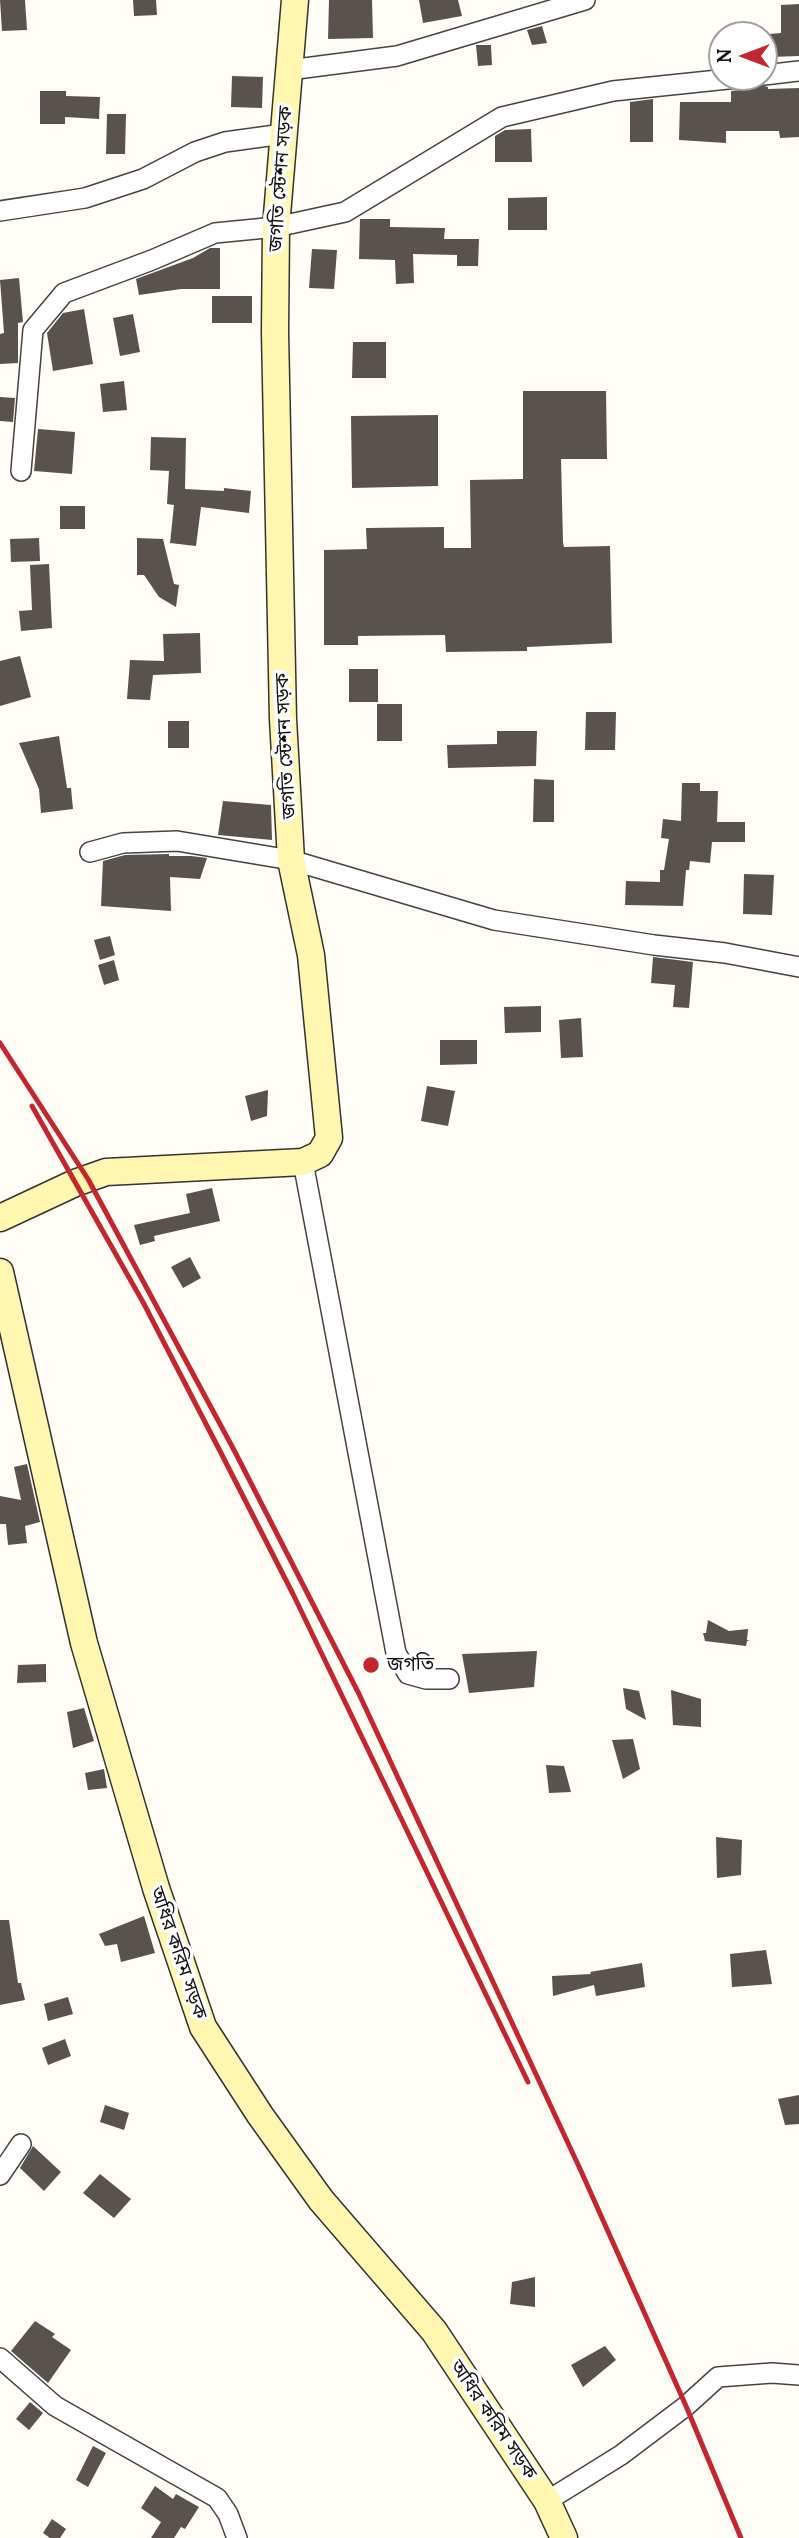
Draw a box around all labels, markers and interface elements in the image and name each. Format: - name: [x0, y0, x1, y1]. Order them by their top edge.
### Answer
- north arrow: [708, 21, 778, 91]
- text: N: [712, 49, 736, 63]
- street label: জগতি স্টেশন সড়ক: [265, 105, 297, 253]
- street label: জগতি স্টেশন সড়ক: [271, 672, 301, 820]
- place label: জগতি: [387, 1654, 434, 1676]
- marker: জগতি: [361, 1655, 381, 1675]
- street label: অধির করিম সড়ক: [145, 1884, 211, 2022]
- street label: অধির করিম সড়ক: [445, 2356, 541, 2484]

